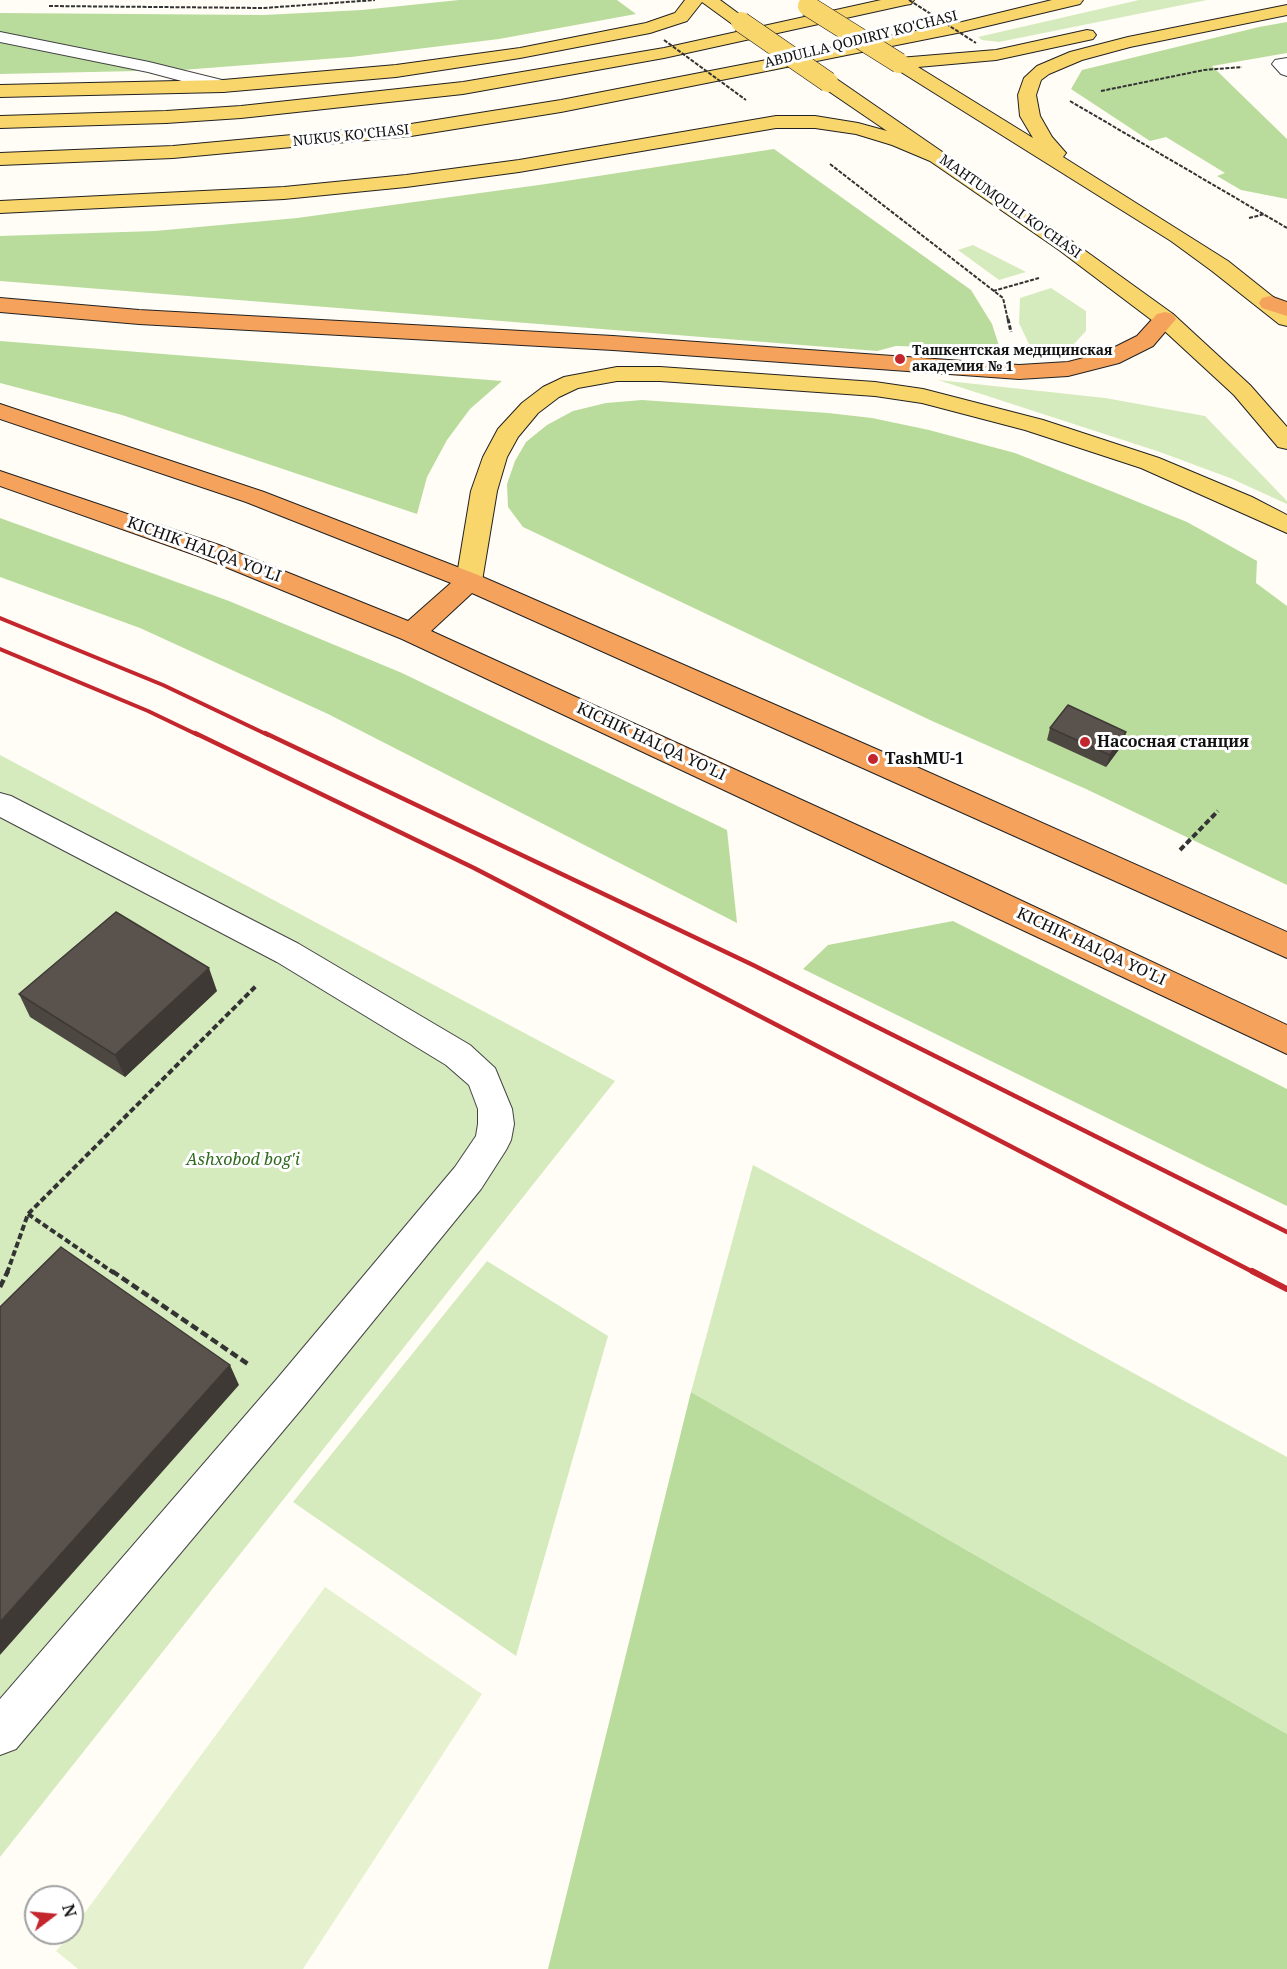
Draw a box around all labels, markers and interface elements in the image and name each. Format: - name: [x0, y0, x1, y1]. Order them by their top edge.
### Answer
- street label: ABDULLA QODIRIY KO'CHASI: [763, 8, 959, 72]
- street label: NUKUS KO'CHASI: [292, 122, 410, 150]
- street label: MAHTUMQULI KO'CHASI: [936, 152, 1084, 262]
- place label: Ташкентская медицинская академия № 1: [912, 343, 1112, 376]
- marker: Ташкентская медицинская академия № 1: [893, 352, 907, 366]
- street label: KICHIK HALQA YO'LI: [124, 513, 284, 587]
- street label: KICHIK HALQA YO'LI: [573, 699, 729, 785]
- place label: Насосная станция: [1097, 732, 1249, 752]
- marker: Насосная станция: [1078, 735, 1092, 749]
- place label: TashMU-1: [885, 749, 964, 769]
- marker: TashMU-1: [866, 752, 880, 766]
- street label: KICHIK HALQA YO'LI: [1013, 904, 1169, 990]
- park label: Ashxobod bog'i: [186, 1150, 300, 1170]
- north arrow: [24, 1885, 84, 1945]
- text: N: [57, 1901, 82, 1920]

